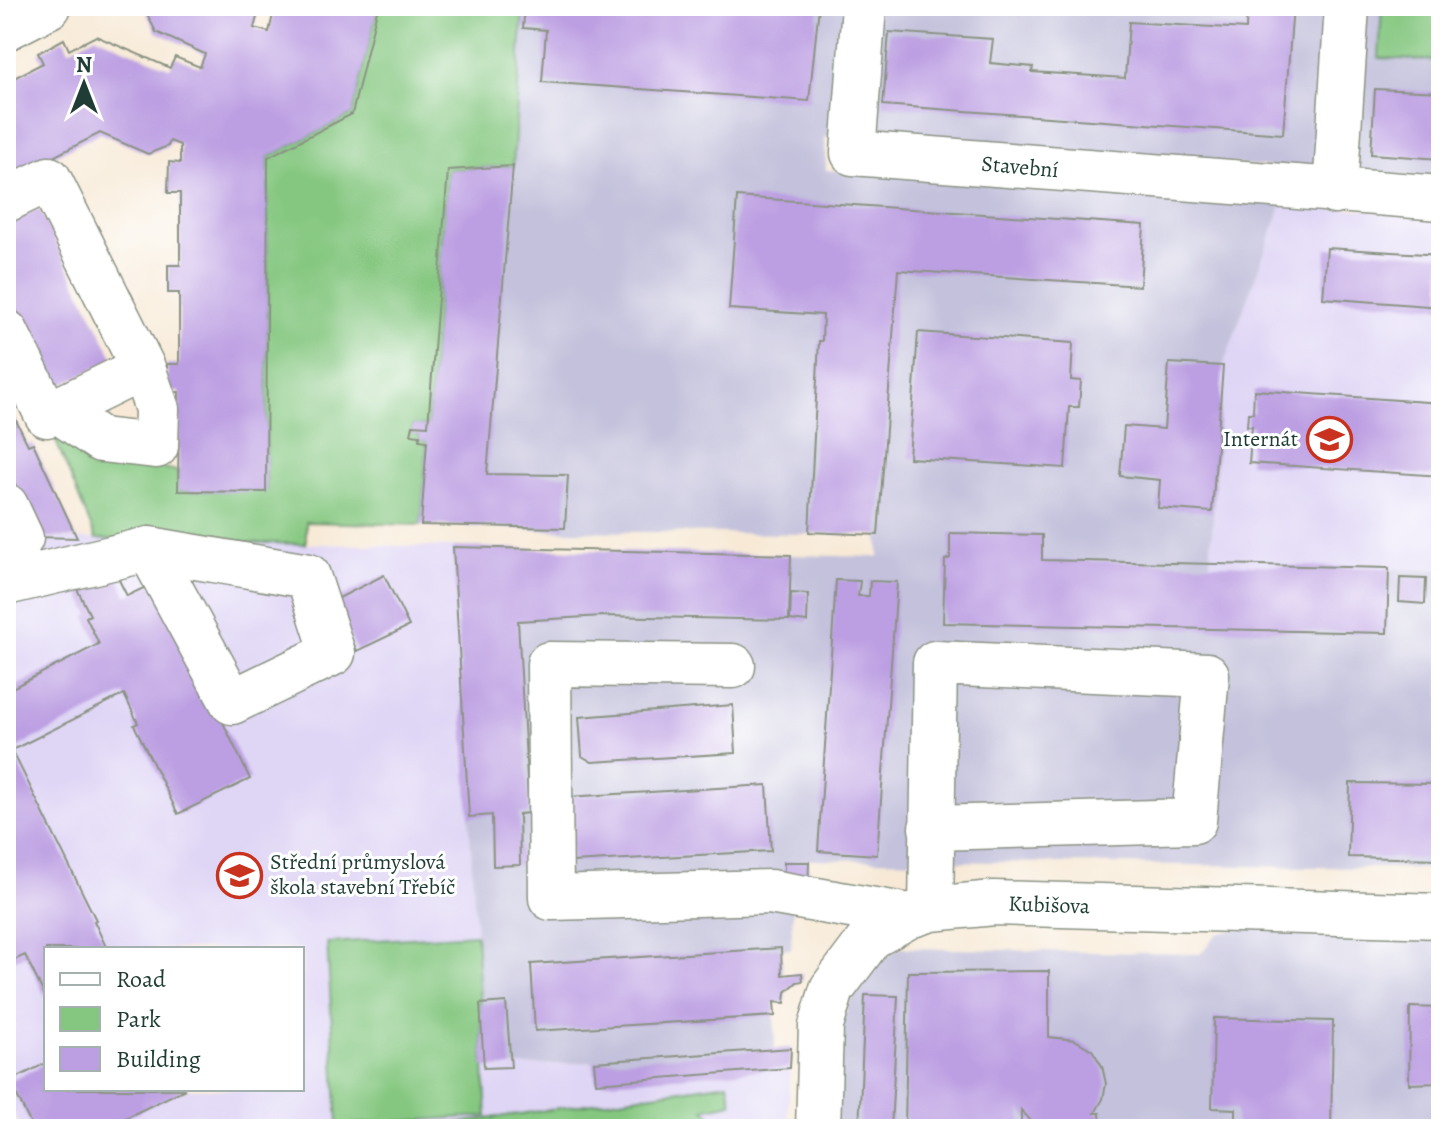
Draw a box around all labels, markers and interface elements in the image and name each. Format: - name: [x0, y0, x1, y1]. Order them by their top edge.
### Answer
- north arrow: [44, 44, 124, 124]
- text: N: [76, 50, 92, 80]
- street label: Stavební: [980, 149, 1060, 185]
- school or university icon: Internát: [1305, 415, 1353, 463]
- place label: Internát: [1223, 424, 1298, 454]
- place label: Střední průmyslová škola stavební Třebíč: [270, 847, 455, 902]
- school or university icon: Střední průmyslová škola stavební Třebíč: [215, 851, 263, 899]
- street label: Kubišova: [1008, 889, 1091, 921]
- legend: [44, 947, 304, 1091]
- text: Road: [116, 963, 166, 995]
- text: Park: [116, 1003, 161, 1035]
- text: Building: [116, 1043, 201, 1075]

